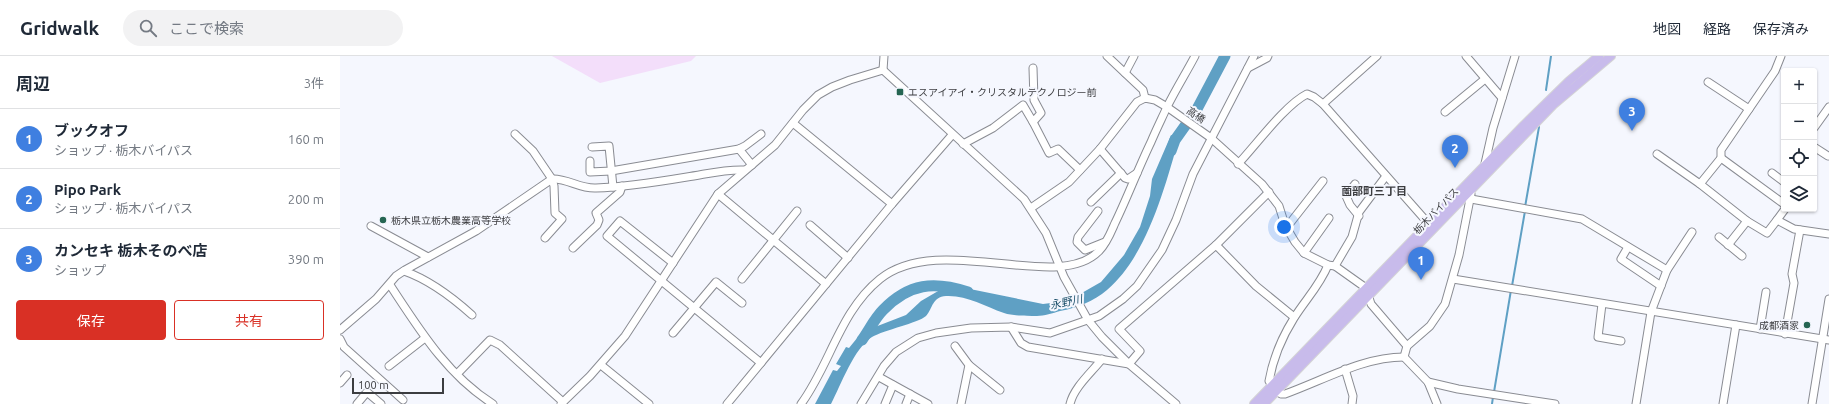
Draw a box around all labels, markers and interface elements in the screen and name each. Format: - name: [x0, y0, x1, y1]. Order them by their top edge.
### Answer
- search box: [123, 10, 403, 46]
- text: Gridwalk: [20, 17, 99, 39]
- icon: search: [137, 17, 159, 39]
- text: ここで検索: [169, 20, 244, 37]
- text: 地図: [1653, 21, 1681, 37]
- text: 経路: [1703, 21, 1731, 37]
- text: 保存済み: [1753, 21, 1809, 37]
- map controls: [1781, 68, 1817, 212]
- button: +: [1781, 68, 1817, 104]
- text: 周辺: [16, 74, 50, 93]
- text: 3件: [304, 76, 324, 90]
- marker: エスアイアイ・クリスタルテクノロジー前: [895, 87, 905, 97]
- place label: エスアイアイ・クリスタルテクノロジー前: [908, 87, 1096, 98]
- pin: 3: [1619, 98, 1645, 131]
- button: −: [1781, 104, 1817, 140]
- street label: 高橋: [1185, 105, 1207, 125]
- text: ブックオフ: [54, 122, 129, 139]
- text: 1: [25, 132, 33, 146]
- text: 160 m: [288, 132, 324, 146]
- pin: 2: [1442, 135, 1468, 168]
- button: locate: [1781, 140, 1817, 176]
- text: ショップ · 栃木バイパス: [54, 143, 193, 157]
- button: layers: [1781, 176, 1817, 212]
- text: Pipo Park: [54, 181, 121, 198]
- district label: 薗部町三丁目: [1341, 185, 1407, 197]
- street label: 栃木バイパス: [1411, 186, 1461, 236]
- text: 2: [25, 192, 33, 206]
- text: 200 m: [288, 192, 324, 206]
- text: ショップ · 栃木バイパス: [54, 201, 193, 215]
- marker: 栃木県立栃木農業高等学校: [378, 215, 388, 225]
- place label: 栃木県立栃木農業高等学校: [391, 215, 511, 226]
- your location: [1274, 217, 1294, 237]
- text: カンセキ 栃木そのべ店: [54, 242, 208, 259]
- pin: 1: [1408, 247, 1434, 280]
- text: 3: [25, 252, 33, 266]
- text: 390 m: [288, 252, 324, 266]
- text: ショップ: [54, 263, 106, 277]
- water label: 永野川: [1049, 292, 1084, 311]
- button: 保存: [16, 300, 166, 340]
- button: 共有: [174, 300, 324, 340]
- place label: 成都酒家: [1759, 320, 1799, 331]
- marker: 成都酒家: [1802, 320, 1812, 330]
- scale bar: [352, 376, 444, 395]
- text: 100 m: [358, 379, 389, 391]

